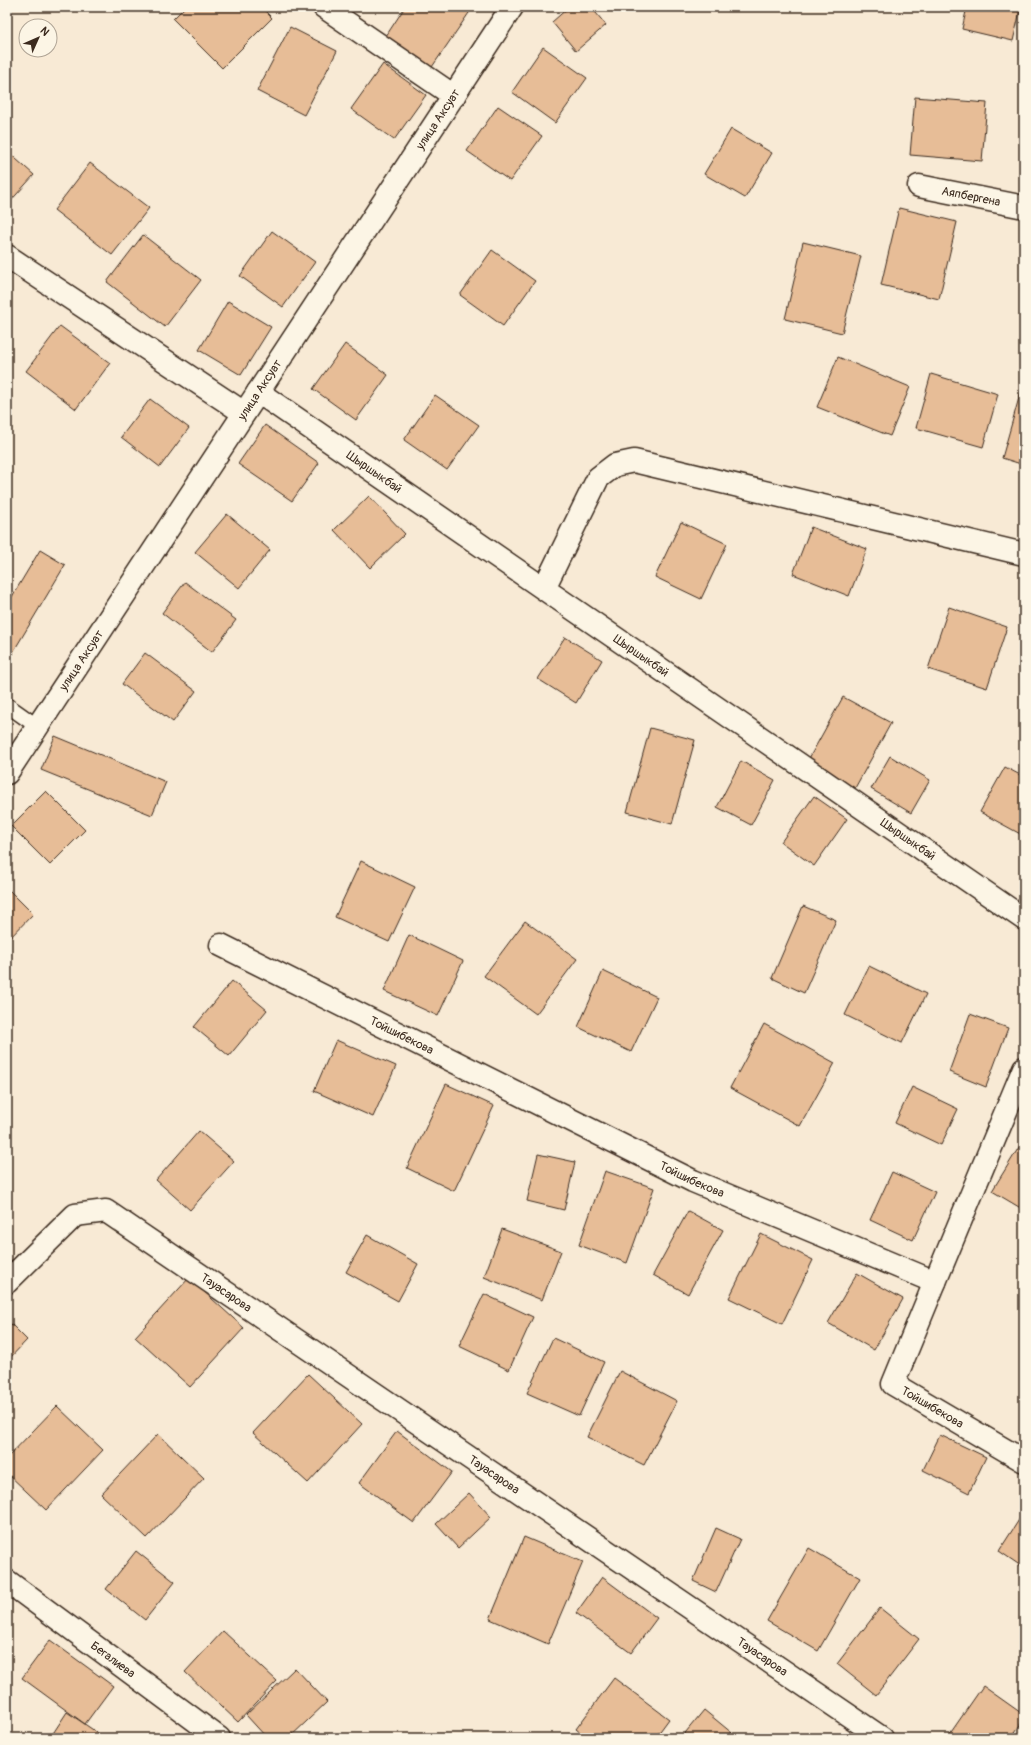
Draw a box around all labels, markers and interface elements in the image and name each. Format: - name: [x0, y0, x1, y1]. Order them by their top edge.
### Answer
- north arrow: [18, 18, 58, 58]
- text: N: [37, 24, 52, 39]
- street label: улица Аксуат: [412, 86, 464, 153]
- street label: Аяпбергена: [940, 184, 1002, 210]
- street label: улица Аксуат: [234, 357, 285, 424]
- street label: Шыршыкбай: [343, 448, 405, 497]
- street label: улица Аксуат: [56, 627, 107, 694]
- street label: Шыршыкбай: [610, 632, 672, 680]
- street label: Шыршыкбай: [877, 815, 938, 864]
- street label: Тойшибекова: [367, 1013, 436, 1058]
- street label: Тойшибекова: [657, 1158, 727, 1201]
- street label: Тауасарова: [198, 1270, 255, 1316]
- street label: Тойшибекова: [898, 1383, 966, 1432]
- street label: Тауасарова: [466, 1452, 523, 1498]
- street label: Тауасарова: [734, 1635, 791, 1680]
- street label: Бегалиева: [87, 1638, 138, 1682]

